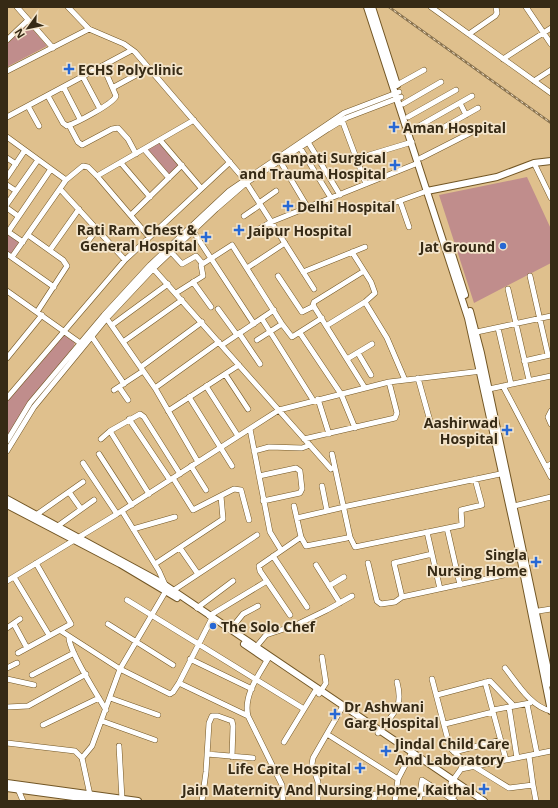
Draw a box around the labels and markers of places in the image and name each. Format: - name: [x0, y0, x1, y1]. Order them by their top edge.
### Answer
- place label: ECHS Polyclinic: [78, 60, 183, 79]
- marker: ECHS Polyclinic: [63, 63, 75, 75]
- place label: Aman Hospital: [403, 118, 506, 137]
- marker: Aman Hospital: [388, 121, 400, 133]
- place label: Ganpati Surgical and Trauma Hospital: [240, 148, 386, 183]
- marker: Ganpati Surgical and Trauma Hospital: [389, 159, 401, 171]
- place label: Delhi Hospital: [297, 197, 395, 216]
- marker: Delhi Hospital: [282, 200, 294, 212]
- place label: Rati Ram Chest & General Hospital: [77, 220, 197, 255]
- place label: Jaipur Hospital: [246, 221, 352, 240]
- marker: Jaipur Hospital: [233, 224, 245, 236]
- marker: Rati Ram Chest & General Hospital: [200, 231, 212, 243]
- place label: Jat Ground: [418, 237, 495, 256]
- marker: Jat Ground: [498, 241, 508, 251]
- place label: Aashirwad Hospital: [424, 413, 498, 448]
- marker: Aashirwad Hospital: [501, 424, 513, 436]
- place label: Singla Nursing Home: [427, 545, 527, 580]
- marker: Singla Nursing Home: [530, 556, 542, 568]
- place label: The Solo Chef: [221, 617, 317, 636]
- marker: The Solo Chef: [208, 621, 218, 631]
- place label: Dr Ashwani Garg Hospital: [344, 697, 439, 732]
- marker: Dr Ashwani Garg Hospital: [329, 708, 341, 720]
- place label: Jindal Child Care And Laboratory: [393, 734, 510, 769]
- marker: Jindal Child Care And Laboratory: [380, 745, 392, 757]
- place label: Life Care Hospital: [228, 759, 351, 778]
- marker: Life Care Hospital: [354, 762, 366, 774]
- place label: Jain Maternity And Nursing Home, Kaithal: [180, 780, 475, 799]
- marker: Jain Maternity And Nursing Home, Kaithal: [478, 783, 490, 795]

